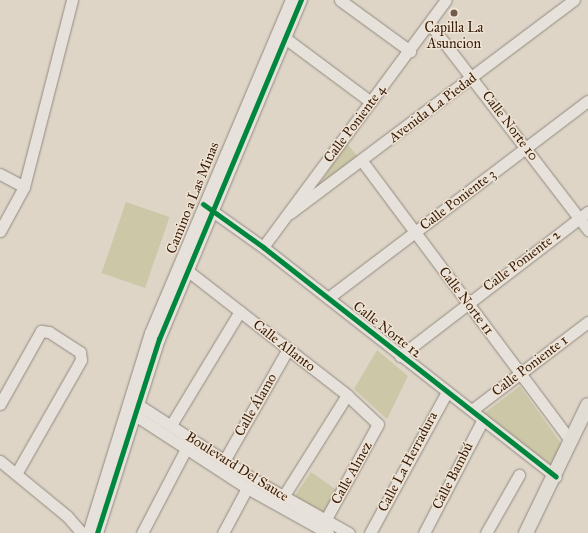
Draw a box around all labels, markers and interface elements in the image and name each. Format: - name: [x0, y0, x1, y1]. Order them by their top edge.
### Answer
- marker: Capilla La Asuncion: [449, 8, 459, 18]
- place label: Capilla La Asuncion: [424, 20, 484, 52]
- street label: Avenida La Piedad: [386, 70, 480, 146]
- street label: Calle Poniente 4: [320, 82, 390, 166]
- street label: Calle Norte 10: [478, 88, 542, 164]
- street label: Camino a Las Minas: [163, 140, 223, 256]
- street label: Calle Poniente 3: [417, 166, 499, 234]
- street label: Calle Poniente 2: [480, 227, 564, 295]
- street label: Calle Norte 11: [435, 264, 497, 338]
- street label: Calle Norte 12: [349, 298, 425, 362]
- street label: Calle Allanto: [250, 316, 318, 376]
- street label: Calle Poniente 1: [489, 332, 571, 400]
- street label: Calle Álamo: [231, 371, 281, 439]
- street label: Calle La Herradura: [375, 409, 441, 515]
- street label: Boulevard Del Sauce: [182, 429, 292, 505]
- street label: Calle Almez: [328, 439, 376, 507]
- street label: Calle Bambú: [429, 440, 477, 512]

